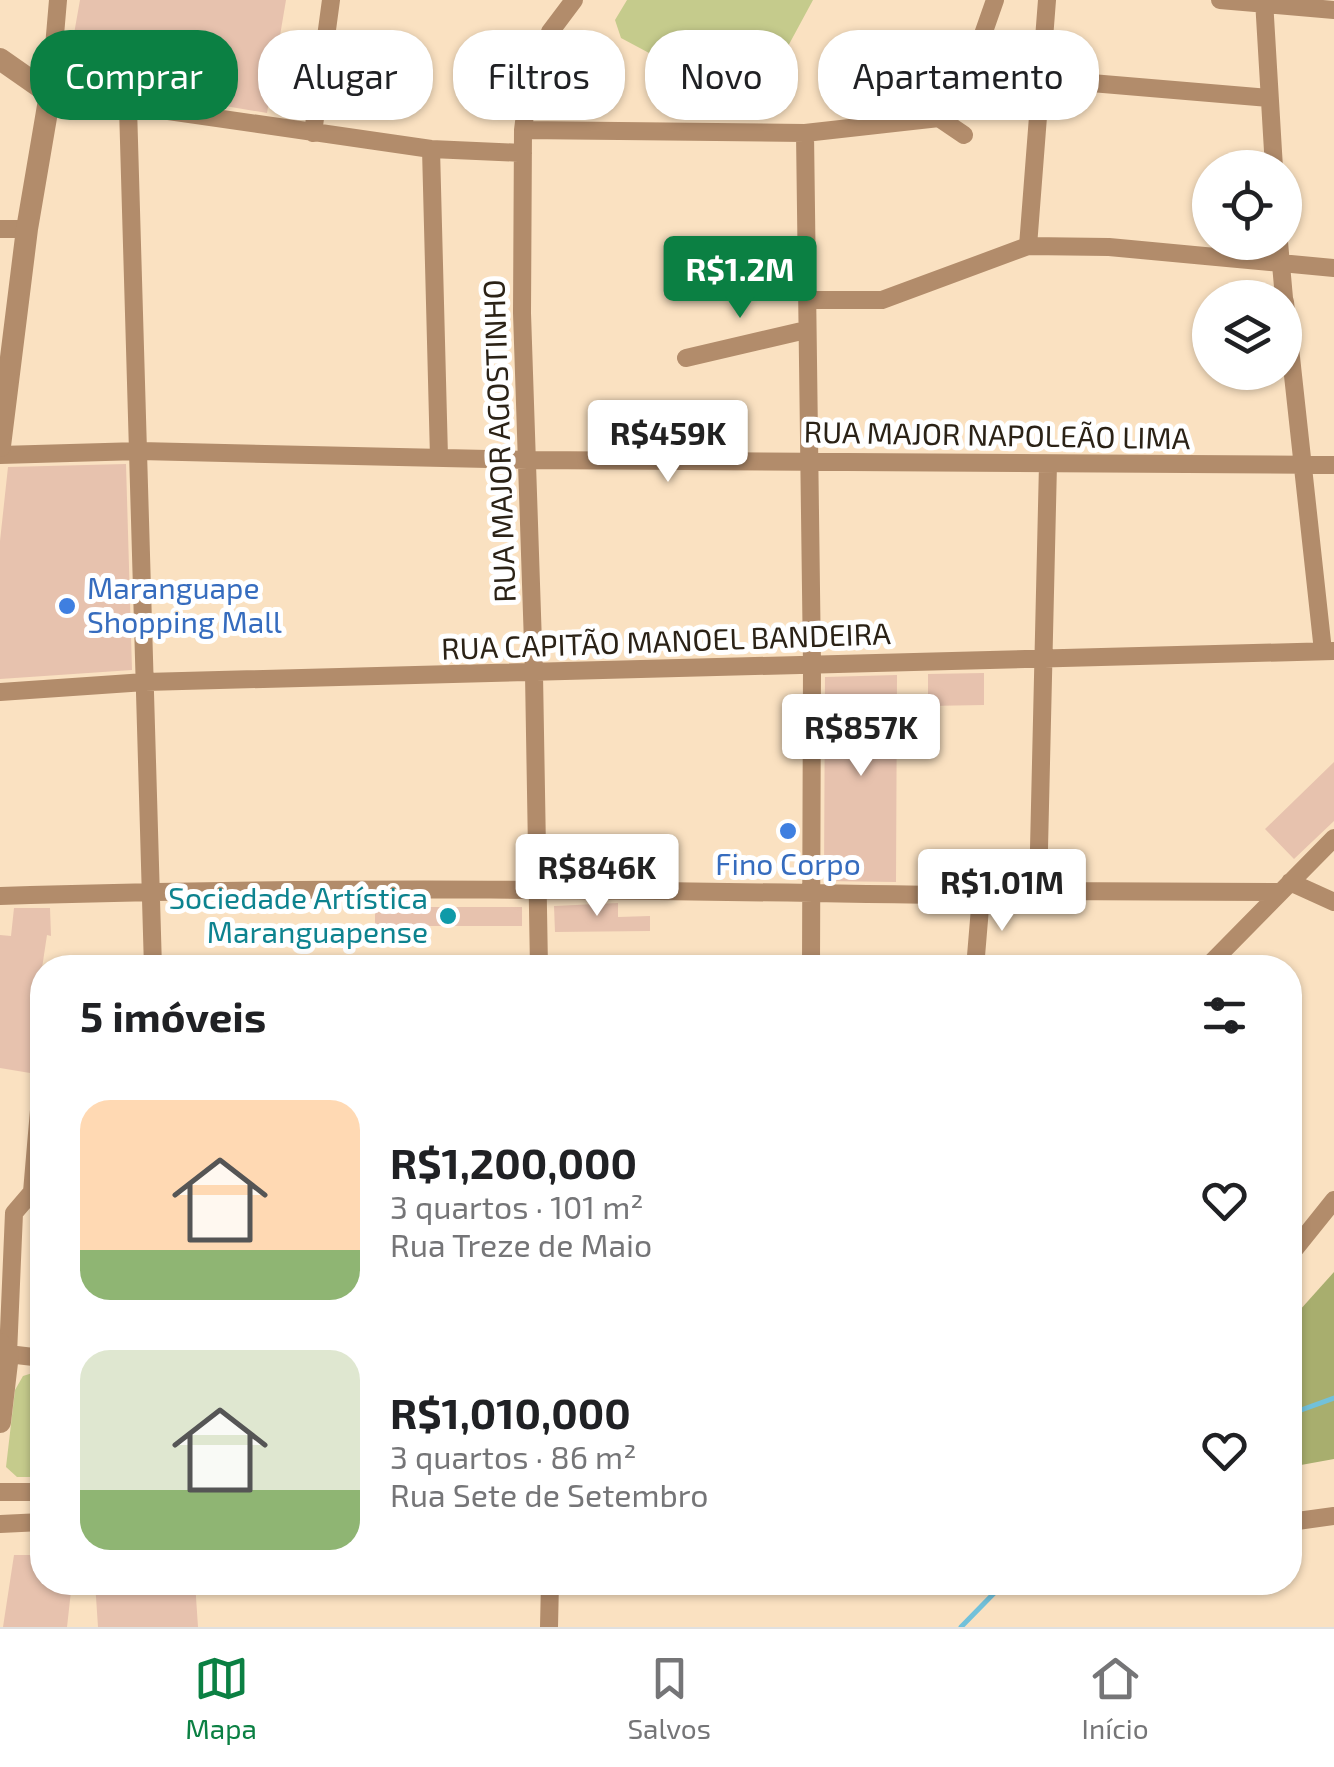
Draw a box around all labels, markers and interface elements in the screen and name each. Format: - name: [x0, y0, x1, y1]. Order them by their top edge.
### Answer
- chip: Comprar: [30, 30, 238, 120]
- chip: Alugar: [258, 30, 433, 120]
- chip: Filtros: [453, 30, 625, 120]
- chip: Novo: [645, 30, 798, 120]
- chip: Apartamento: [818, 30, 1099, 120]
- map controls: [1192, 150, 1302, 390]
- button: locate: [1192, 150, 1302, 260]
- pin: R$1.2M: [659, 236, 821, 321]
- text: R$1.2M: [686, 249, 794, 287]
- street label: RUA MAJOR AGOSTINHO: [474, 279, 522, 603]
- button: layers: [1192, 280, 1302, 390]
- pin: R$459K: [587, 400, 749, 485]
- text: R$459K: [610, 413, 726, 451]
- street label: RUA MAJOR NAPOLEÃO LIMA: [803, 413, 1191, 455]
- place label: Maranguape Shopping Mall: [87, 569, 282, 639]
- marker: Maranguape Shopping Mall: [56, 595, 78, 617]
- street label: RUA CAPITÃO MANOEL BANDEIRA: [441, 614, 892, 666]
- pin: R$857K: [780, 694, 942, 779]
- text: R$857K: [804, 707, 918, 745]
- marker: Fino Corpo: [777, 820, 799, 842]
- pin: R$846K: [516, 834, 678, 919]
- place label: Fino Corpo: [715, 845, 861, 881]
- text: R$846K: [538, 847, 656, 885]
- pin: R$1.01M: [910, 849, 1094, 934]
- text: R$1.01M: [940, 862, 1064, 900]
- place label: Sociedade Artística Maranguapense: [168, 879, 428, 949]
- marker: Sociedade Artística Maranguapense: [437, 905, 459, 927]
- icon: filters: [1197, 988, 1252, 1043]
- text: 5 imóveis: [80, 990, 266, 1040]
- text: R$1,200,000: [390, 1137, 637, 1187]
- icon: home: [160, 1140, 280, 1260]
- icon: heart: [1197, 1173, 1252, 1228]
- text: 3 quartos · 101 m²: [390, 1187, 643, 1225]
- text: Rua Treze de Maio: [390, 1225, 652, 1263]
- text: R$1,010,000: [390, 1387, 631, 1437]
- icon: home: [160, 1390, 280, 1510]
- icon: heart: [1197, 1423, 1252, 1478]
- text: 3 quartos · 86 m²: [390, 1437, 636, 1475]
- text: Rua Sete de Setembro: [390, 1475, 708, 1513]
- tab: Mapa: [185, 1651, 257, 1745]
- tab: Salvos: [627, 1651, 711, 1745]
- tab: Início: [1082, 1651, 1149, 1745]

